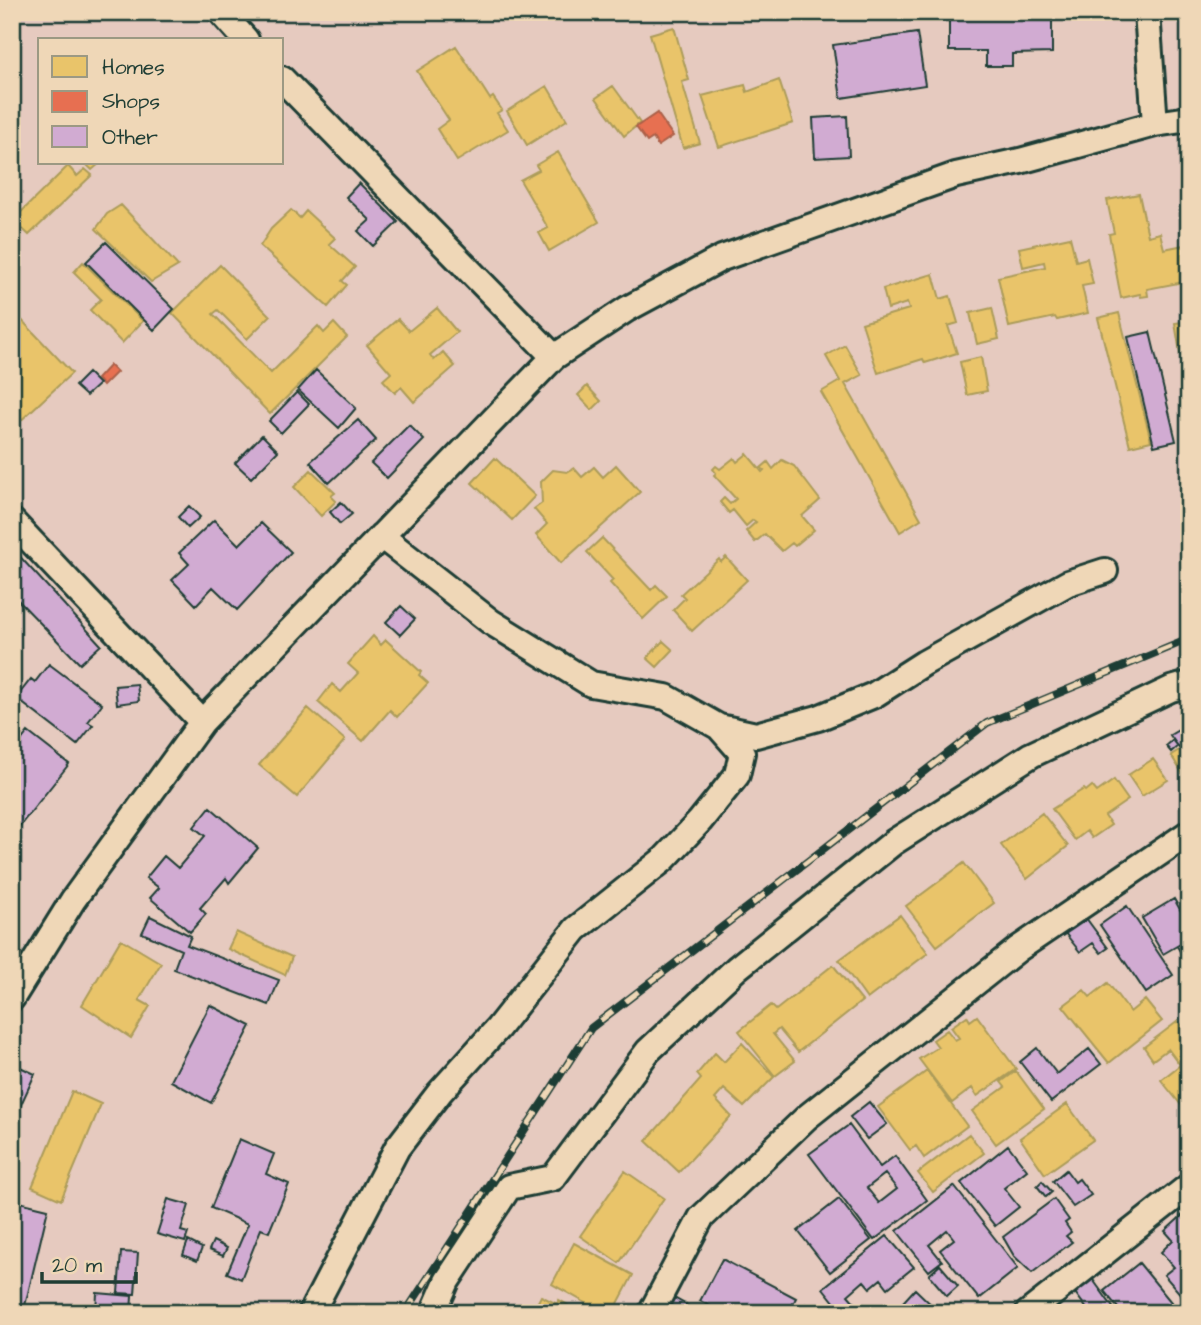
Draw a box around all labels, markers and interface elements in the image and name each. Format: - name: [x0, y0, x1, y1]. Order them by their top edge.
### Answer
- legend: [38, 38, 284, 164]
- text: Homes: [102, 53, 165, 82]
- text: Shops: [102, 87, 160, 117]
- text: Other: [102, 123, 158, 152]
- scale bar: [42, 1241, 136, 1285]
- text: 20 m: [52, 1251, 103, 1280]

